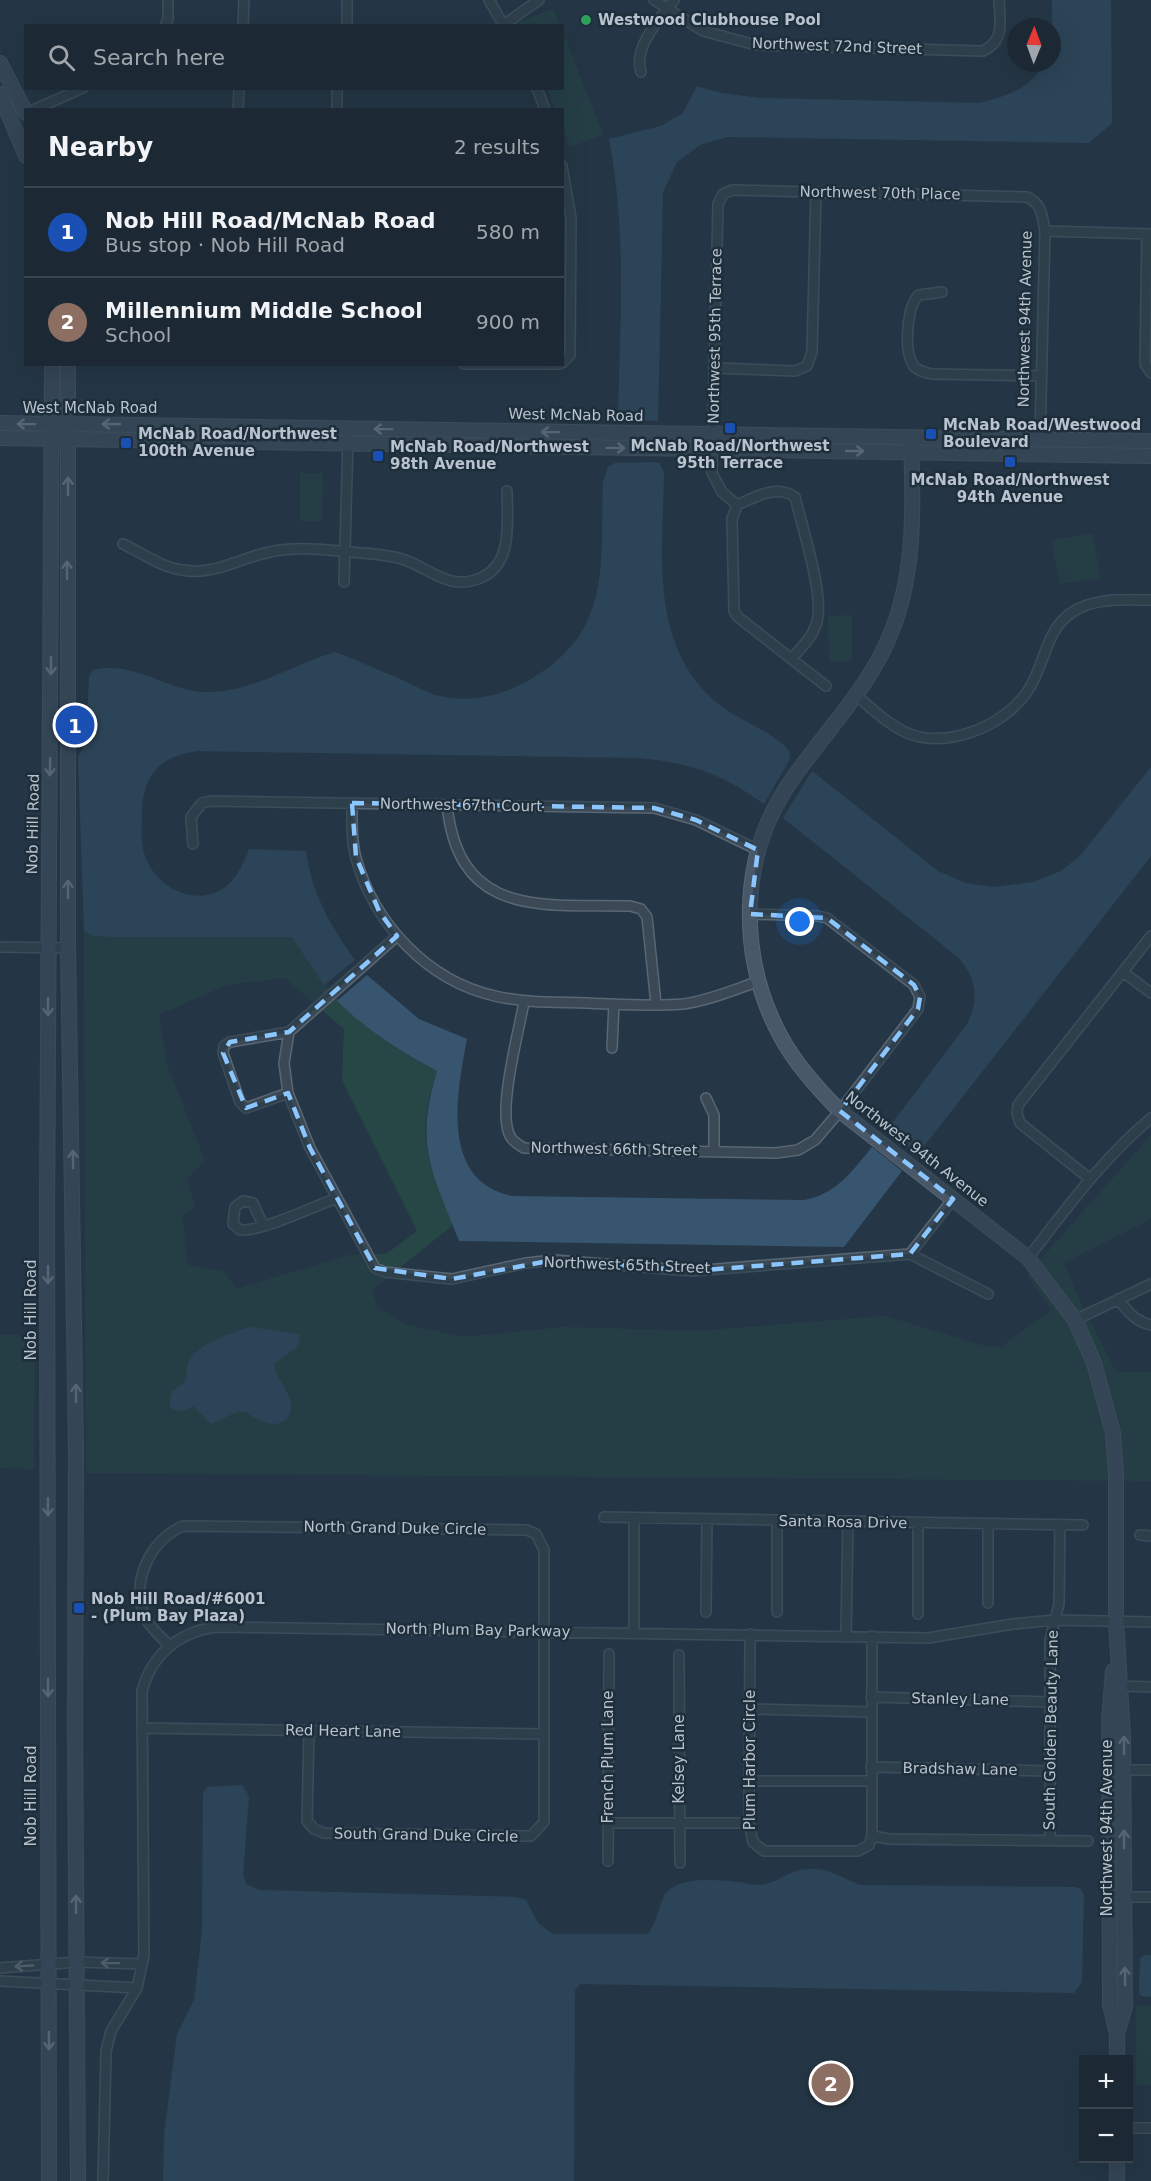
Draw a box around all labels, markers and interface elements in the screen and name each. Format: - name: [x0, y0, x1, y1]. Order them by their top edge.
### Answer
- place label: Westwood Clubhouse Pool: [598, 11, 821, 29]
- marker: Westwood Clubhouse Pool: [579, 13, 593, 27]
- north arrow: [1007, 18, 1061, 72]
- search box: [24, 24, 564, 90]
- street label: Northwest 72nd Street: [752, 34, 923, 58]
- icon: search: [45, 41, 78, 74]
- text: Search here: [93, 45, 225, 70]
- text: Nearby: [48, 132, 153, 162]
- text: 2 results: [454, 135, 540, 159]
- street label: Northwest 70th Place: [799, 183, 961, 203]
- text: Nob Hill Road/McNab Road: [105, 208, 436, 233]
- text: 1: [61, 220, 74, 244]
- text: 580 m: [476, 220, 540, 244]
- street label: Northwest 94th Avenue: [1014, 230, 1036, 408]
- text: Bus stop · Nob Hill Road: [105, 233, 345, 257]
- street label: Northwest 95th Terrace: [704, 248, 726, 424]
- text: Millennium Middle School: [105, 298, 423, 323]
- text: 2: [61, 310, 74, 334]
- text: 900 m: [476, 310, 540, 334]
- text: School: [105, 323, 171, 347]
- street label: West McNab Road: [22, 399, 158, 417]
- street label: West McNab Road: [508, 405, 644, 425]
- place label: McNab Road/Westwood Boulevard: [943, 416, 1141, 451]
- one-way arrow: [17, 418, 37, 430]
- one-way arrow: [102, 418, 122, 430]
- marker: McNab Road/Northwest 95th Terrace: [723, 421, 737, 435]
- one-way arrow: [374, 423, 394, 435]
- place label: McNab Road/Northwest 100th Avenue: [138, 425, 337, 460]
- one-way arrow: [540, 426, 560, 437]
- marker: McNab Road/Westwood Boulevard: [924, 427, 938, 441]
- marker: McNab Road/Northwest 100th Avenue: [119, 436, 133, 450]
- place label: McNab Road/Northwest 95th Terrace: [631, 437, 829, 472]
- place label: McNab Road/Northwest 98th Avenue: [390, 438, 589, 473]
- one-way arrow: [606, 442, 626, 454]
- one-way arrow: [845, 445, 865, 457]
- marker: McNab Road/Northwest 98th Avenue: [371, 449, 385, 463]
- marker: McNab Road/Northwest 94th Avenue: [1003, 455, 1017, 469]
- place label: McNab Road/Northwest 94th Avenue: [911, 471, 1109, 506]
- one-way arrow: [62, 476, 74, 496]
- one-way arrow: [61, 561, 73, 581]
- one-way arrow: [45, 655, 57, 675]
- pin: 1: [56, 702, 94, 748]
- one-way arrow: [44, 756, 56, 776]
- street label: Nob Hill Road: [23, 773, 43, 875]
- street label: Northwest 67th Court: [380, 795, 542, 815]
- one-way arrow: [62, 880, 74, 900]
- your location: [785, 907, 814, 936]
- one-way arrow: [42, 996, 54, 1016]
- street label: Northwest 94th Avenue: [842, 1087, 992, 1211]
- street label: Northwest 66th Street: [530, 1139, 698, 1159]
- one-way arrow: [67, 1149, 79, 1169]
- street label: Northwest 65th Street: [543, 1253, 711, 1277]
- street label: Nob Hill Road: [22, 1260, 40, 1360]
- one-way arrow: [42, 1264, 54, 1284]
- one-way arrow: [70, 1384, 82, 1404]
- one-way arrow: [42, 1496, 54, 1516]
- street label: Santa Rosa Drive: [778, 1512, 908, 1532]
- street label: North Grand Duke Circle: [303, 1517, 487, 1539]
- place label: Nob Hill Road/#6001 - (Plum Bay Plaza): [91, 1590, 266, 1625]
- marker: Nob Hill Road/#6001 - (Plum Bay Plaza): [72, 1601, 86, 1615]
- street label: North Plum Bay Parkway: [386, 1619, 571, 1641]
- street label: South Golden Beauty Lane: [1040, 1630, 1062, 1830]
- one-way arrow: [42, 1677, 54, 1697]
- street label: Stanley Lane: [911, 1689, 1009, 1709]
- street label: French Plum Lane: [599, 1690, 617, 1824]
- street label: Plum Harbor Circle: [741, 1690, 759, 1830]
- street label: Kelsey Lane: [670, 1714, 688, 1804]
- street label: Red Heart Lane: [285, 1721, 401, 1741]
- one-way arrow: [1118, 1736, 1129, 1756]
- street label: Northwest 94th Avenue: [1098, 1740, 1116, 1916]
- street label: Nob Hill Road: [22, 1746, 40, 1846]
- street label: Bradshaw Lane: [902, 1759, 1018, 1779]
- street label: South Grand Duke Circle: [334, 1824, 518, 1846]
- one-way arrow: [1118, 1829, 1130, 1849]
- one-way arrow: [70, 1894, 82, 1914]
- one-way arrow: [100, 1957, 120, 1969]
- one-way arrow: [14, 1961, 34, 1972]
- one-way arrow: [1119, 1967, 1131, 1987]
- one-way arrow: [43, 2030, 54, 2050]
- map controls: [1079, 2055, 1133, 2163]
- button: +: [1079, 2055, 1133, 2109]
- pin: 2: [812, 2060, 850, 2106]
- button: −: [1079, 2109, 1133, 2163]

